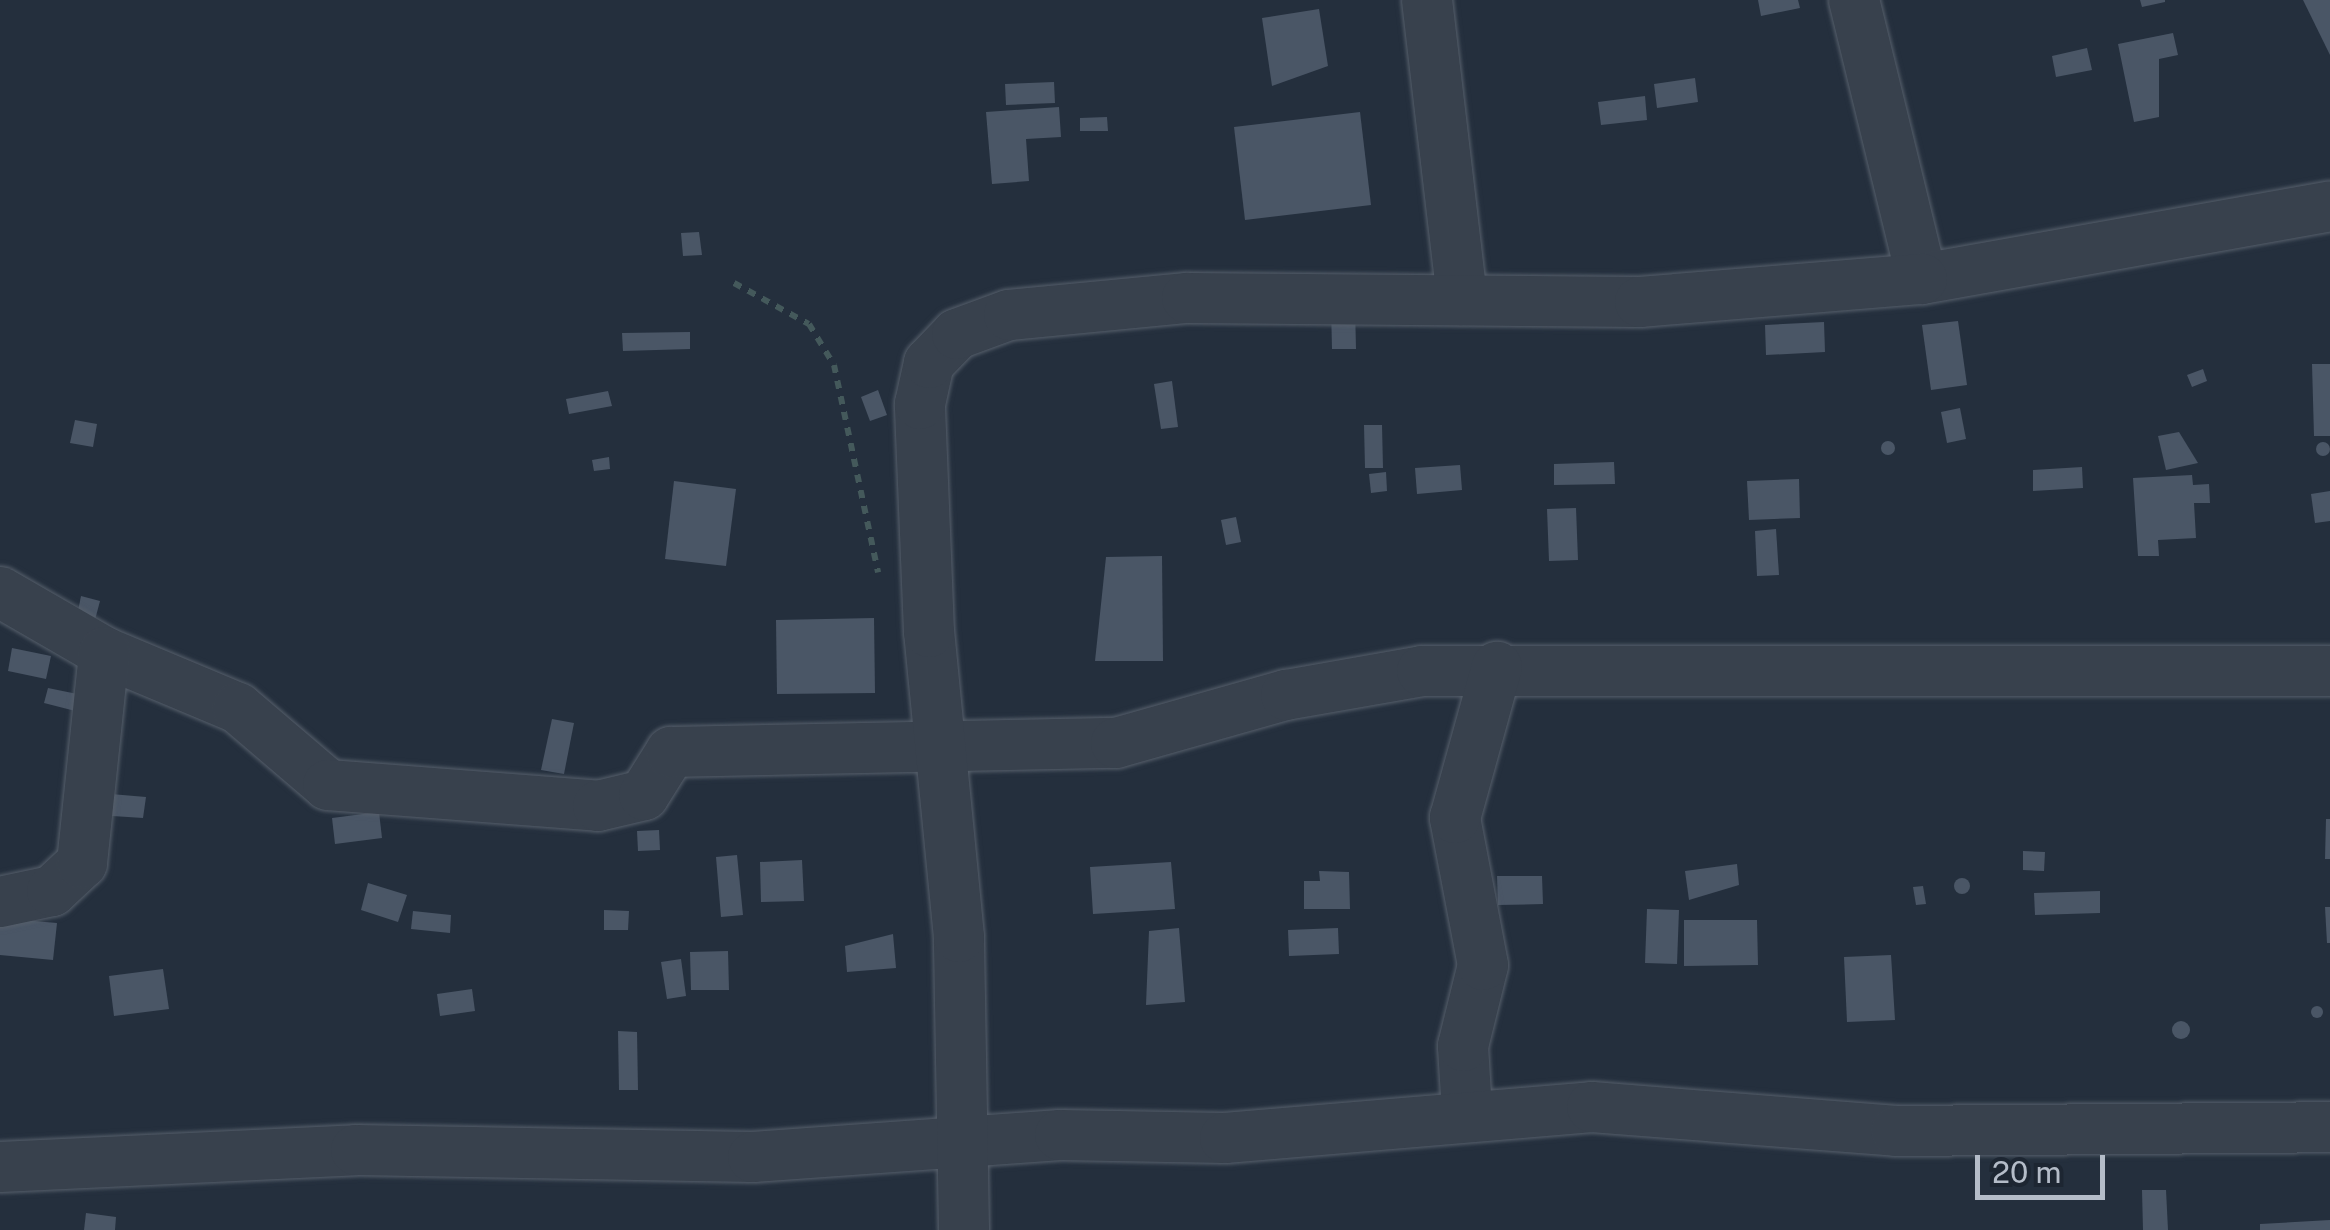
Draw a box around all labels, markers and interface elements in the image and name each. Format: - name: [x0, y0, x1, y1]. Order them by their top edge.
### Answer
- scale bar: [1980, 1135, 2110, 1197]
- text: 20 m: [1992, 1154, 2061, 1190]

